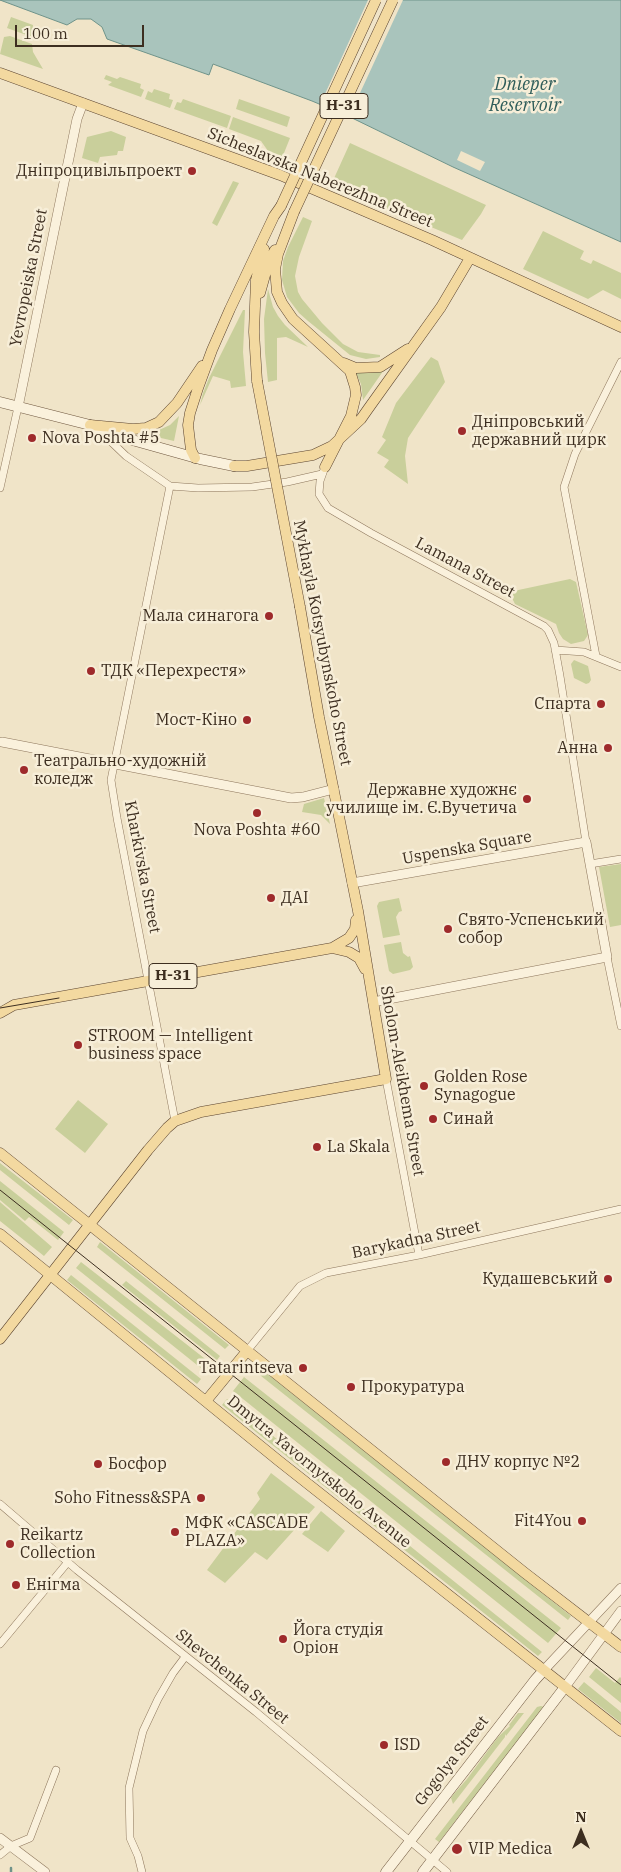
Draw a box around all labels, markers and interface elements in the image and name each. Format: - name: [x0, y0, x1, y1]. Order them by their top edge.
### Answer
- scale bar: [18, 15, 146, 47]
- text: 100 m: [23, 24, 68, 43]
- water label: Dnieper Reservoir: [489, 74, 561, 116]
- road number: Н-31: [320, 94, 368, 118]
- street label: Sicheslavska Naberezhna Street: [205, 124, 435, 232]
- place label: Дніпроцивільпроект: [16, 161, 182, 181]
- marker: Дніпроцивільпроект: [186, 165, 198, 177]
- street label: Yevropeiska Street: [6, 207, 52, 349]
- place label: Дніпровський державний цирк: [472, 412, 606, 450]
- marker: Дніпровський державний цирк: [456, 425, 468, 437]
- place label: Nova Poshta #5: [42, 428, 159, 448]
- marker: Nova Poshta #5: [26, 432, 38, 444]
- street label: Mykhayla Kotsyubynskoho Street: [289, 519, 355, 767]
- street label: Lamana Street: [412, 534, 518, 602]
- place label: Мала синагога: [143, 606, 259, 626]
- marker: Мала синагога: [263, 610, 275, 622]
- place label: ТДК «Перехрестя»: [101, 661, 246, 681]
- marker: ТДК «Перехрестя»: [85, 665, 97, 677]
- place label: Спарта: [534, 694, 591, 714]
- marker: Спарта: [595, 698, 607, 710]
- place label: Мост-Кіно: [155, 710, 237, 730]
- marker: Мост-Кіно: [241, 714, 253, 726]
- place label: Анна: [557, 738, 598, 758]
- marker: Анна: [602, 742, 614, 754]
- place label: Театрально-художній коледж: [34, 751, 207, 789]
- marker: Театрально-художній коледж: [18, 764, 30, 776]
- place label: Державне художнє училище ім. Є.Вучетича: [326, 780, 517, 818]
- marker: Державне художнє училище ім. Є.Вучетича: [521, 793, 533, 805]
- street label: Kharkivska Street: [120, 799, 164, 935]
- marker: Nova Poshta #60: [251, 807, 263, 819]
- place label: Nova Poshta #60: [194, 820, 320, 840]
- street label: Uspenska Square: [401, 827, 533, 869]
- place label: ДАІ: [281, 888, 309, 908]
- marker: ДАІ: [265, 892, 277, 904]
- place label: Свято-Успенський собор: [458, 910, 604, 948]
- marker: Свято-Успенський собор: [442, 923, 454, 935]
- road number: Н-31: [149, 964, 197, 988]
- street label: Sholom-Aleikhema Street: [376, 984, 428, 1178]
- place label: STROOM — Intelligent business space: [88, 1026, 253, 1064]
- marker: STROOM — Intelligent business space: [72, 1039, 84, 1051]
- place label: Golden Rose Synagogue: [434, 1067, 528, 1105]
- marker: Golden Rose Synagogue: [418, 1080, 430, 1092]
- place label: Синай: [443, 1109, 494, 1129]
- marker: Синай: [427, 1113, 439, 1125]
- place label: La Skala: [327, 1137, 390, 1157]
- marker: La Skala: [311, 1141, 323, 1153]
- street label: Barykadna Street: [350, 1217, 482, 1263]
- place label: Кудашевський: [482, 1269, 598, 1289]
- marker: Кудашевський: [602, 1273, 614, 1285]
- place label: Tatarintseva: [199, 1358, 293, 1378]
- marker: Tatarintseva: [297, 1362, 309, 1374]
- place label: Прокуратура: [361, 1377, 465, 1397]
- marker: Прокуратура: [345, 1381, 357, 1393]
- street label: Dmytra Yavornytskoho Avenue: [223, 1392, 415, 1552]
- place label: ДНУ корпус №2: [456, 1452, 580, 1472]
- place label: Босфор: [108, 1454, 167, 1474]
- marker: ДНУ корпус №2: [440, 1456, 452, 1468]
- marker: Босфор: [92, 1458, 104, 1470]
- place label: Soho Fitness&SPA: [54, 1488, 191, 1508]
- marker: Soho Fitness&SPA: [195, 1492, 207, 1504]
- place label: Fit4You: [514, 1511, 572, 1531]
- place label: МФК «CASCADE PLAZA»: [185, 1513, 308, 1551]
- marker: Fit4You: [576, 1515, 588, 1527]
- place label: Reikartz Collection: [20, 1525, 96, 1563]
- marker: МФК «CASCADE PLAZA»: [169, 1526, 181, 1538]
- marker: Reikartz Collection: [4, 1538, 16, 1550]
- place label: Енігма: [26, 1575, 80, 1595]
- marker: Енігма: [10, 1579, 22, 1591]
- place label: Йога студія Оріон: [293, 1620, 384, 1658]
- street label: Shevchenka Street: [172, 1625, 292, 1729]
- marker: Йога студія Оріон: [277, 1633, 289, 1645]
- street label: Gogolya Street: [411, 1712, 493, 1810]
- place label: ISD: [394, 1735, 420, 1755]
- marker: ISD: [378, 1739, 390, 1751]
- north arrow: [556, 1807, 606, 1857]
- text: N: [575, 1808, 587, 1826]
- place label: VIP Medica: [468, 1839, 552, 1859]
- marker: VIP Medica: [450, 1842, 464, 1856]

